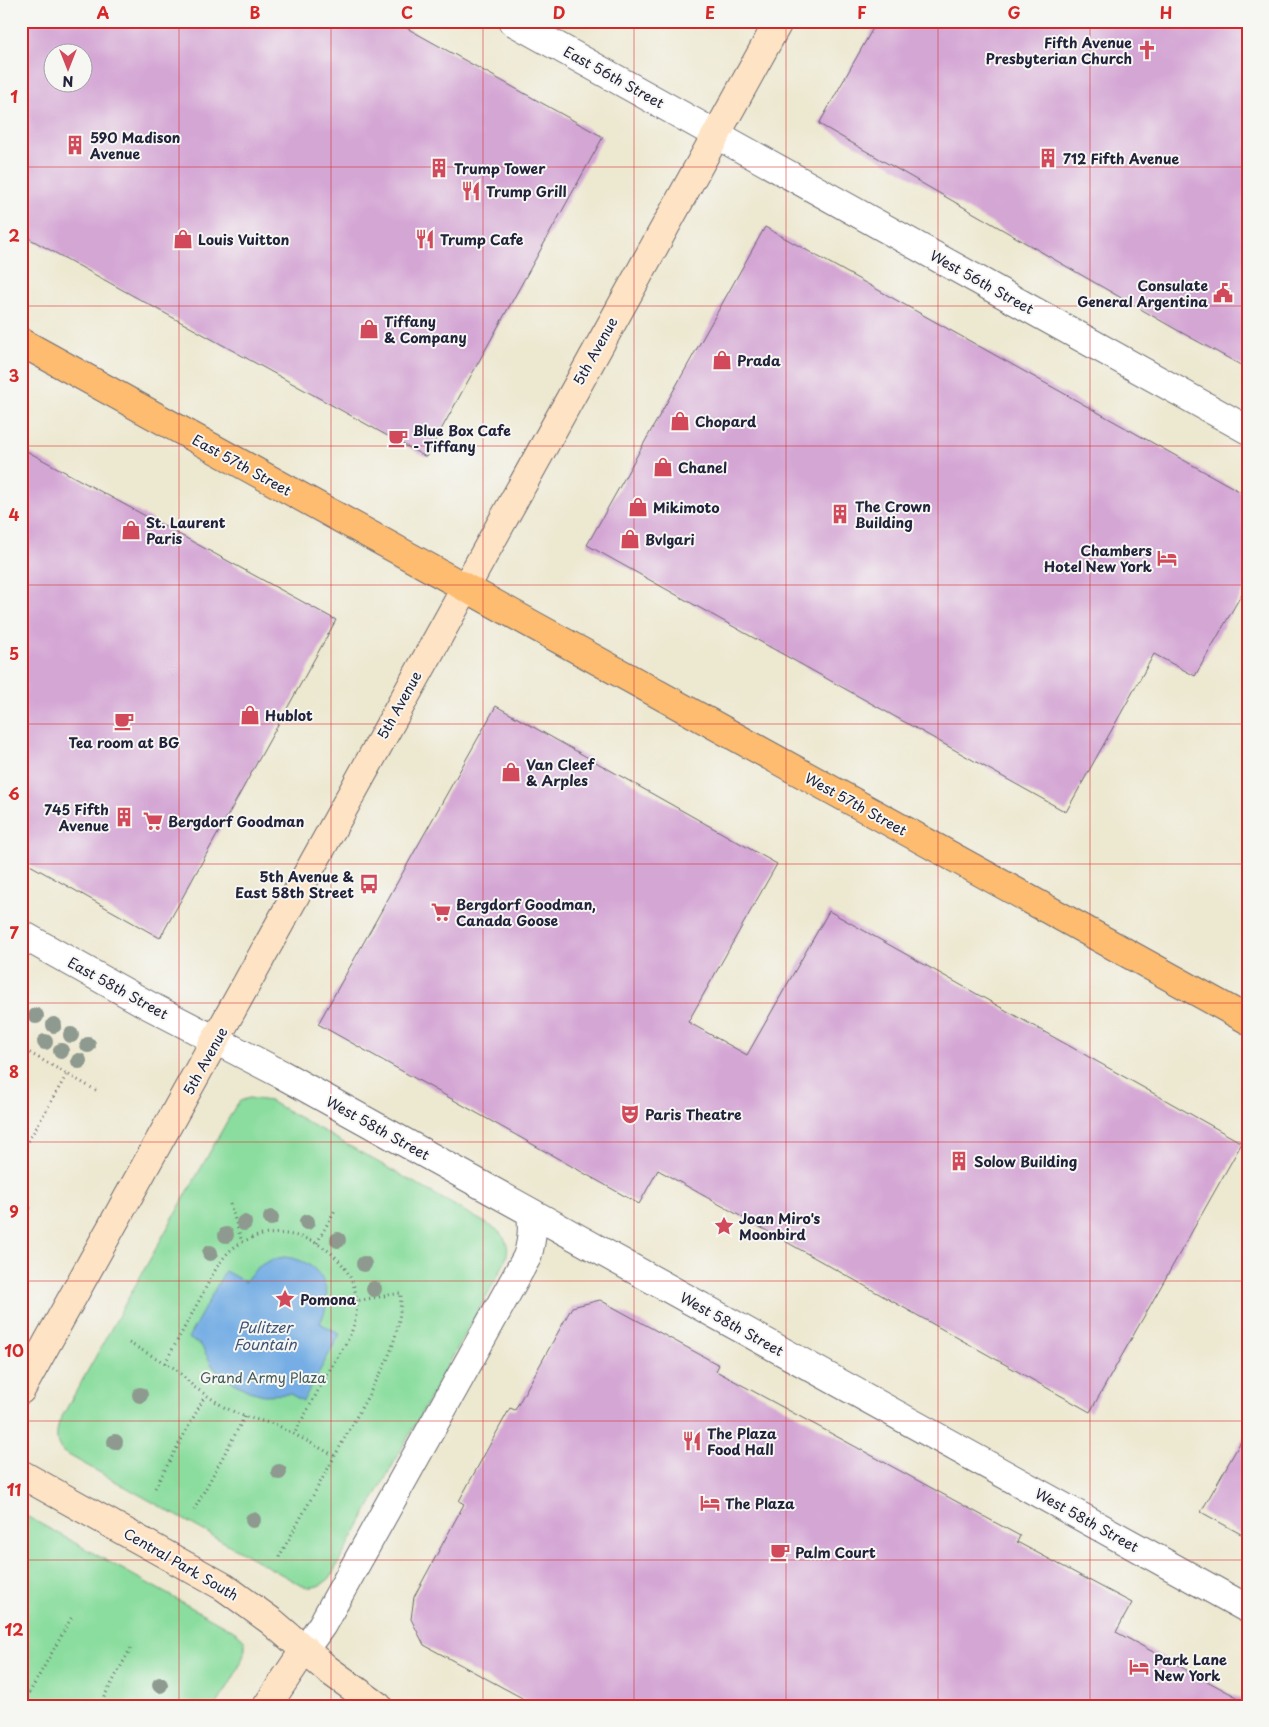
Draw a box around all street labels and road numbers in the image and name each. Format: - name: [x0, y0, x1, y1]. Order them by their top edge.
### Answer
- street label: East 56th Street: [560, 41, 668, 113]
- street label: West 56th Street: [926, 245, 1038, 319]
- street label: 5th Avenue: [568, 313, 623, 389]
- street label: East 57th Street: [189, 429, 296, 501]
- street label: 5th Avenue: [372, 667, 427, 743]
- street label: West 57th Street: [801, 767, 911, 841]
- street label: East 58th Street: [64, 952, 172, 1024]
- street label: 5th Avenue: [178, 1023, 233, 1099]
- street label: West 58th Street: [322, 1091, 434, 1165]
- street label: West 58th Street: [676, 1287, 788, 1361]
- street label: West 58th Street: [1031, 1483, 1143, 1557]
- street label: Central Park South: [120, 1523, 242, 1605]

